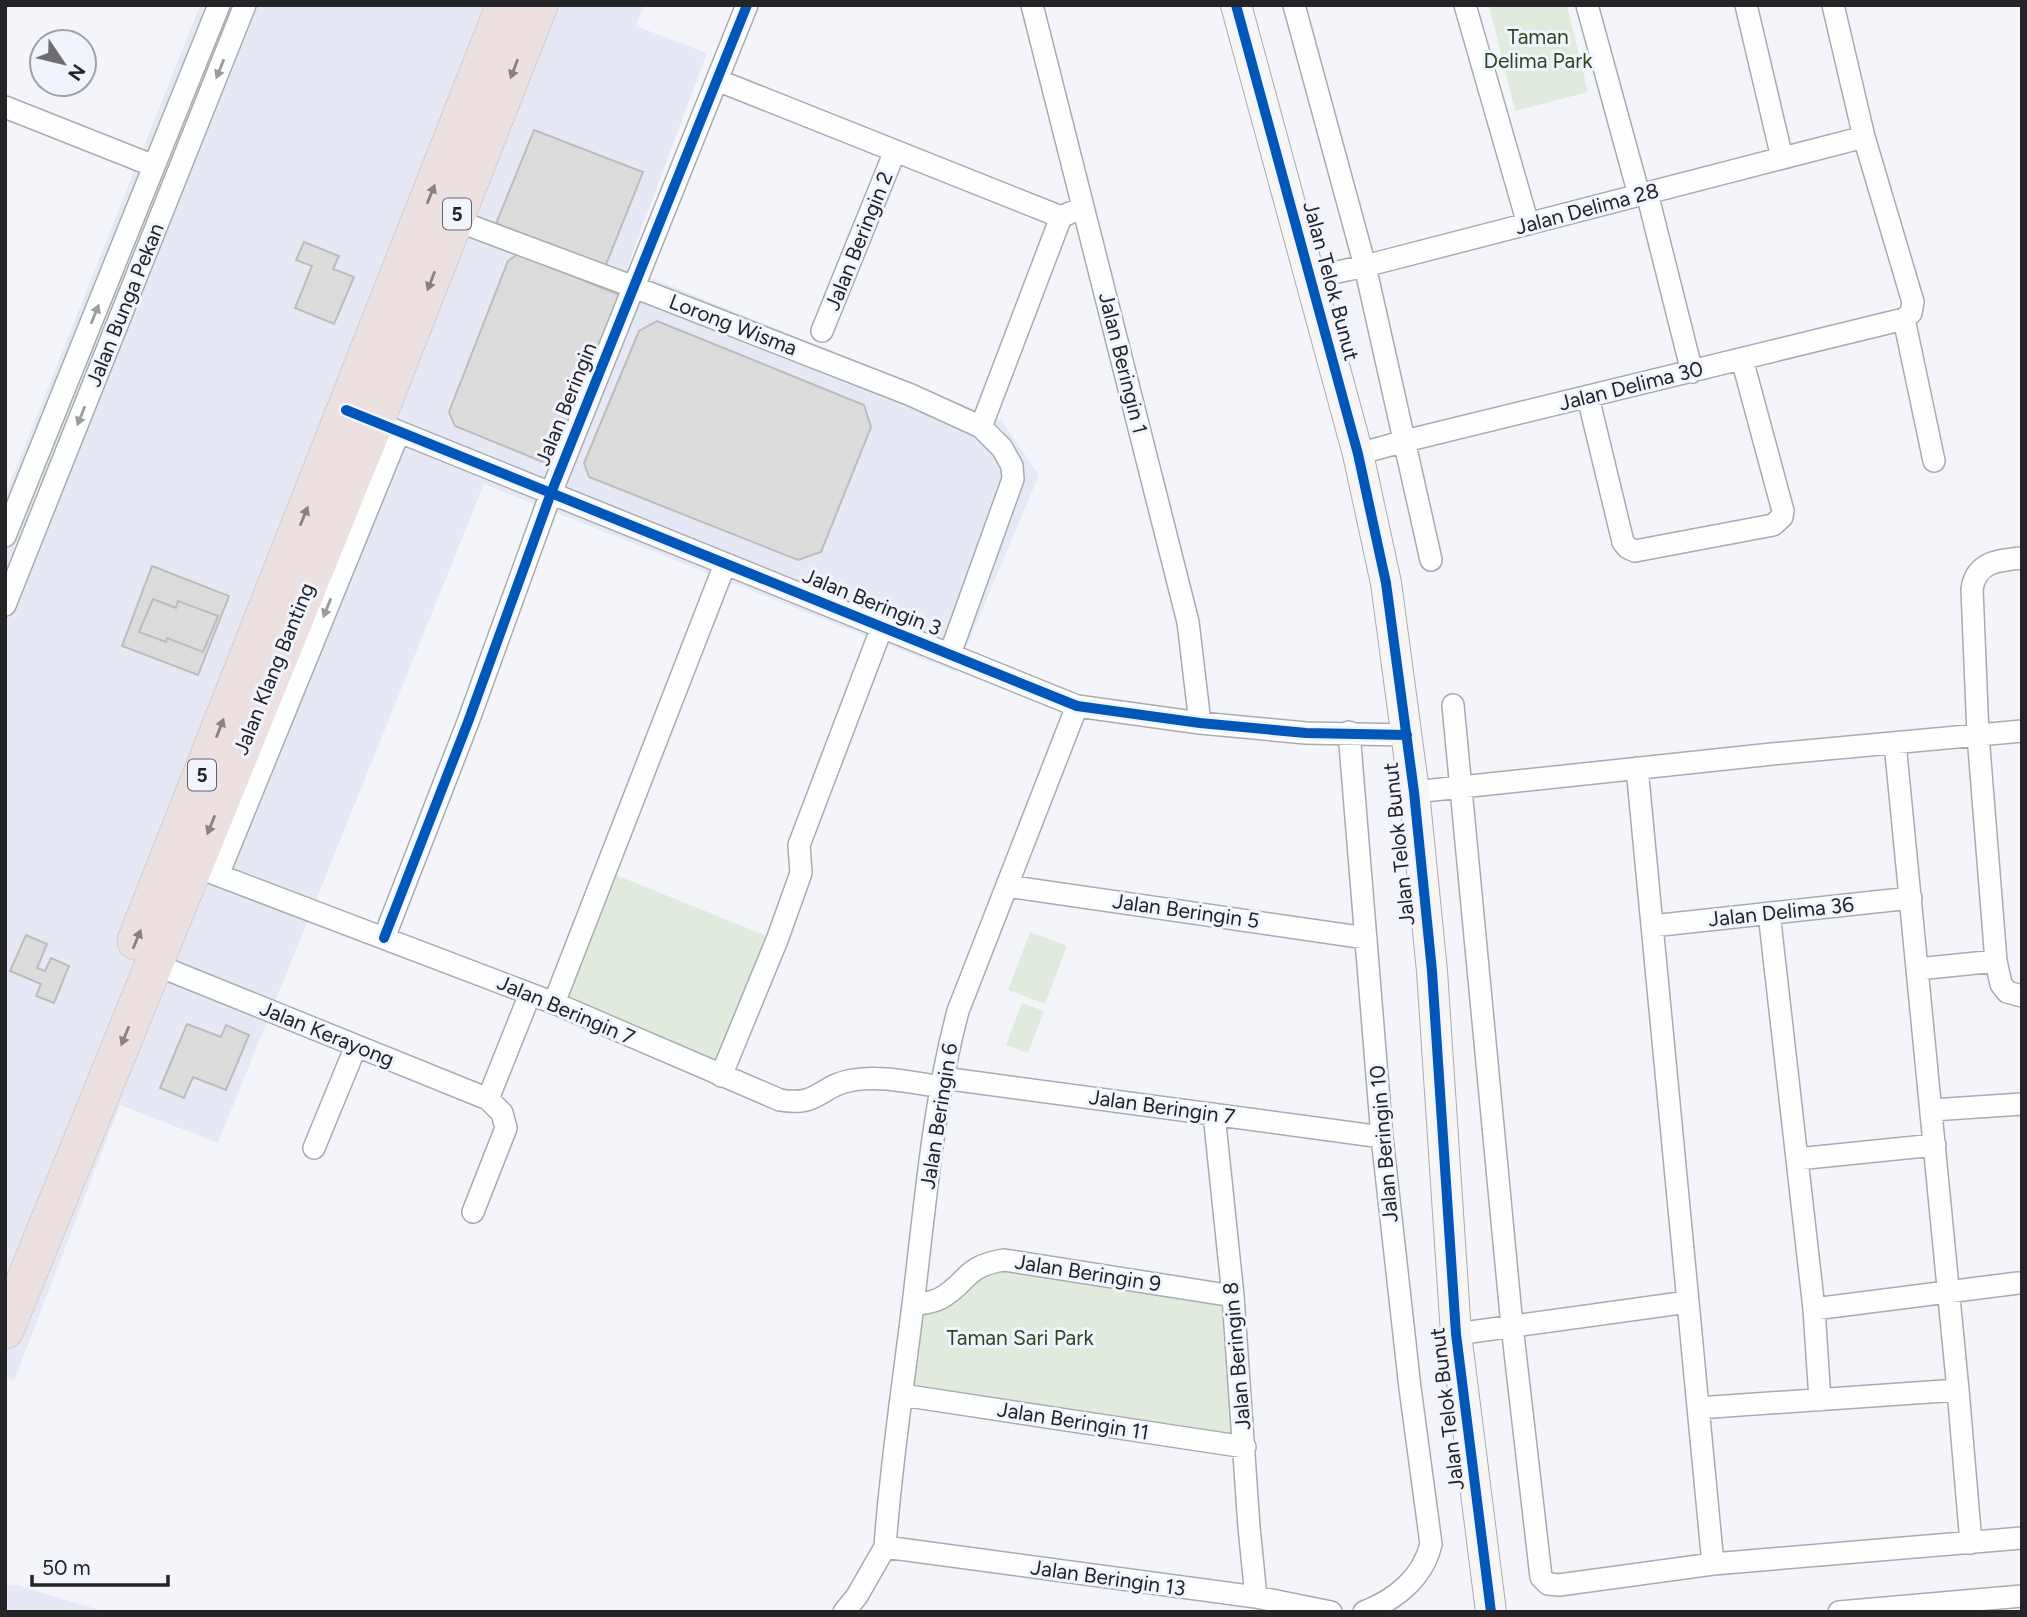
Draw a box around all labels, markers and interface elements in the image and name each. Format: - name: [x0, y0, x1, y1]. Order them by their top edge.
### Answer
- park label: Taman Delima Park: [1483, 24, 1593, 73]
- north arrow: [28, 28, 98, 98]
- one-way arrow: [214, 58, 225, 79]
- one-way arrow: [509, 58, 520, 79]
- text: N: [63, 60, 90, 85]
- street label: Jalan Beringin 2: [819, 168, 898, 314]
- street label: Jalan Delima 28: [1512, 177, 1661, 240]
- one-way arrow: [425, 184, 436, 205]
- road number: 5: [443, 198, 471, 230]
- street label: Jalan Telok Bunut: [1298, 199, 1365, 363]
- street label: Jalan Bunga Pekan: [80, 219, 169, 390]
- one-way arrow: [425, 270, 436, 291]
- street label: Lorong Wisma: [666, 289, 801, 360]
- street label: Jalan Beringin 1: [1094, 290, 1153, 436]
- one-way arrow: [90, 303, 101, 324]
- street label: Jalan Beringin: [529, 339, 602, 469]
- street label: Jalan Delima 30: [1556, 356, 1706, 416]
- one-way arrow: [75, 406, 86, 427]
- one-way arrow: [298, 506, 309, 527]
- street label: Jalan Beringin 3: [799, 562, 945, 641]
- street label: Jalan Klang Banting: [228, 579, 319, 758]
- one-way arrow: [321, 598, 333, 618]
- one-way arrow: [215, 717, 226, 738]
- road number: 5: [188, 760, 216, 790]
- street label: Jalan Telok Bunut: [1378, 761, 1419, 927]
- one-way arrow: [205, 815, 216, 836]
- street label: Jalan Beringin 5: [1111, 888, 1261, 933]
- street label: Jalan Delima 36: [1707, 891, 1855, 932]
- one-way arrow: [131, 929, 142, 950]
- street label: Jalan Beringin 7: [494, 969, 639, 1050]
- street label: Jalan Kerayong: [256, 995, 398, 1072]
- one-way arrow: [119, 1026, 130, 1047]
- street label: Jalan Beringin 6: [915, 1041, 962, 1191]
- street label: Jalan Beringin 10: [1364, 1064, 1403, 1224]
- street label: Jalan Beringin 7: [1087, 1084, 1237, 1129]
- street label: Jalan Beringin 9: [1013, 1249, 1163, 1296]
- street label: Jalan Beringin 8: [1218, 1281, 1255, 1431]
- park label: Taman Sari Park: [946, 1325, 1094, 1350]
- street label: Jalan Telok Bunut: [1424, 1326, 1469, 1492]
- street label: Jalan Beringin 11: [995, 1396, 1151, 1445]
- scale bar: [32, 1544, 168, 1588]
- street label: Jalan Beringin 13: [1029, 1554, 1187, 1601]
- text: 50 m: [42, 1555, 91, 1580]

